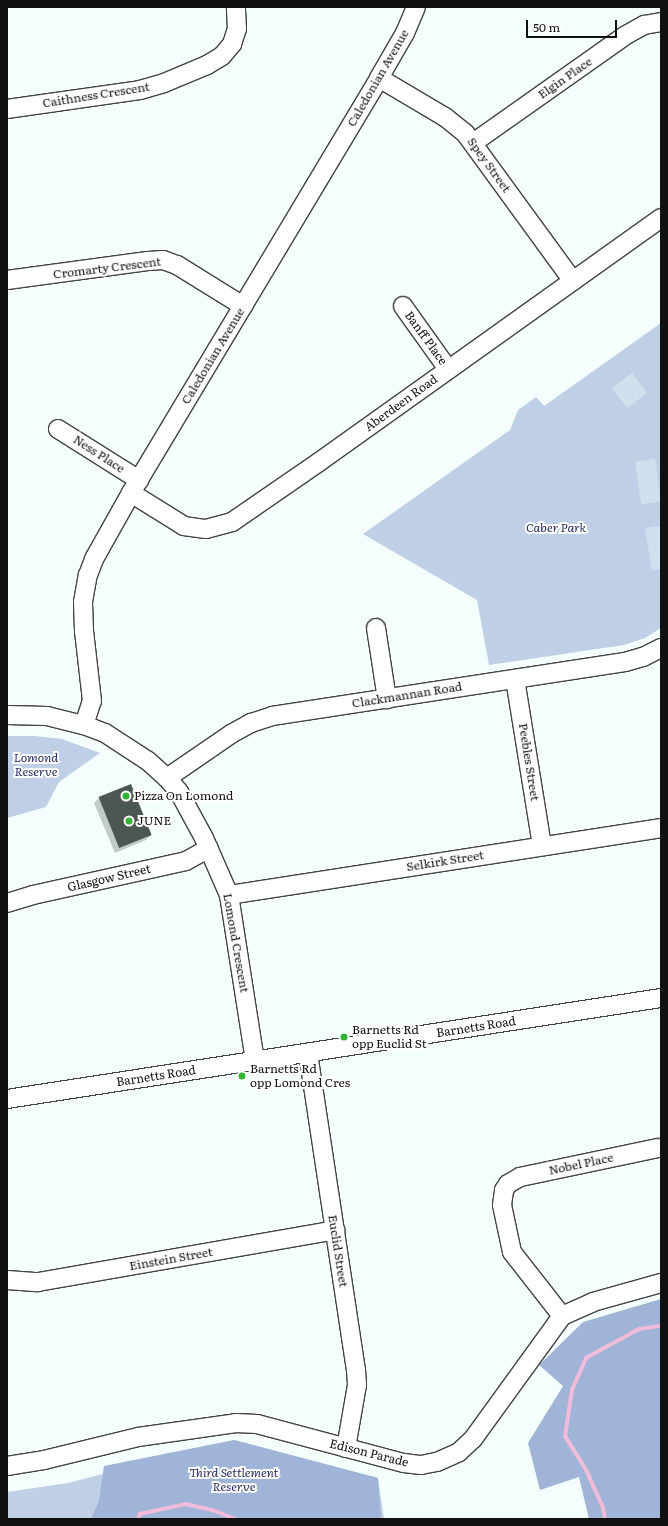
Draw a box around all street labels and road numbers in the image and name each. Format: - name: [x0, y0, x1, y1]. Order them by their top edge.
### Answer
- street label: Caledonian Avenue: [344, 27, 412, 129]
- street label: Elgin Place: [535, 54, 595, 102]
- street label: Caithness Crescent: [41, 79, 151, 111]
- street label: Spey Street: [464, 135, 514, 195]
- street label: Cromarty Crescent: [52, 254, 162, 282]
- street label: Caledonian Avenue: [179, 305, 247, 407]
- street label: Banff Place: [402, 308, 450, 368]
- street label: Aberdeen Road: [362, 372, 440, 434]
- street label: Ness Place: [71, 432, 127, 476]
- street label: Clackmannan Road: [351, 679, 463, 711]
- street label: Peebles Street: [516, 722, 542, 802]
- street label: Selkirk Street: [405, 848, 485, 874]
- street label: Glasgow Street: [66, 861, 152, 895]
- street label: Lomond Crescent: [220, 892, 252, 994]
- street label: Barnetts Road: [435, 1014, 517, 1040]
- street label: Barnetts Road: [115, 1063, 197, 1089]
- street label: Nobel Place: [547, 1150, 615, 1178]
- street label: Euclid Street: [325, 1214, 351, 1288]
- street label: Einstein Street: [128, 1245, 214, 1273]
- street label: Edison Parade: [328, 1436, 410, 1470]

